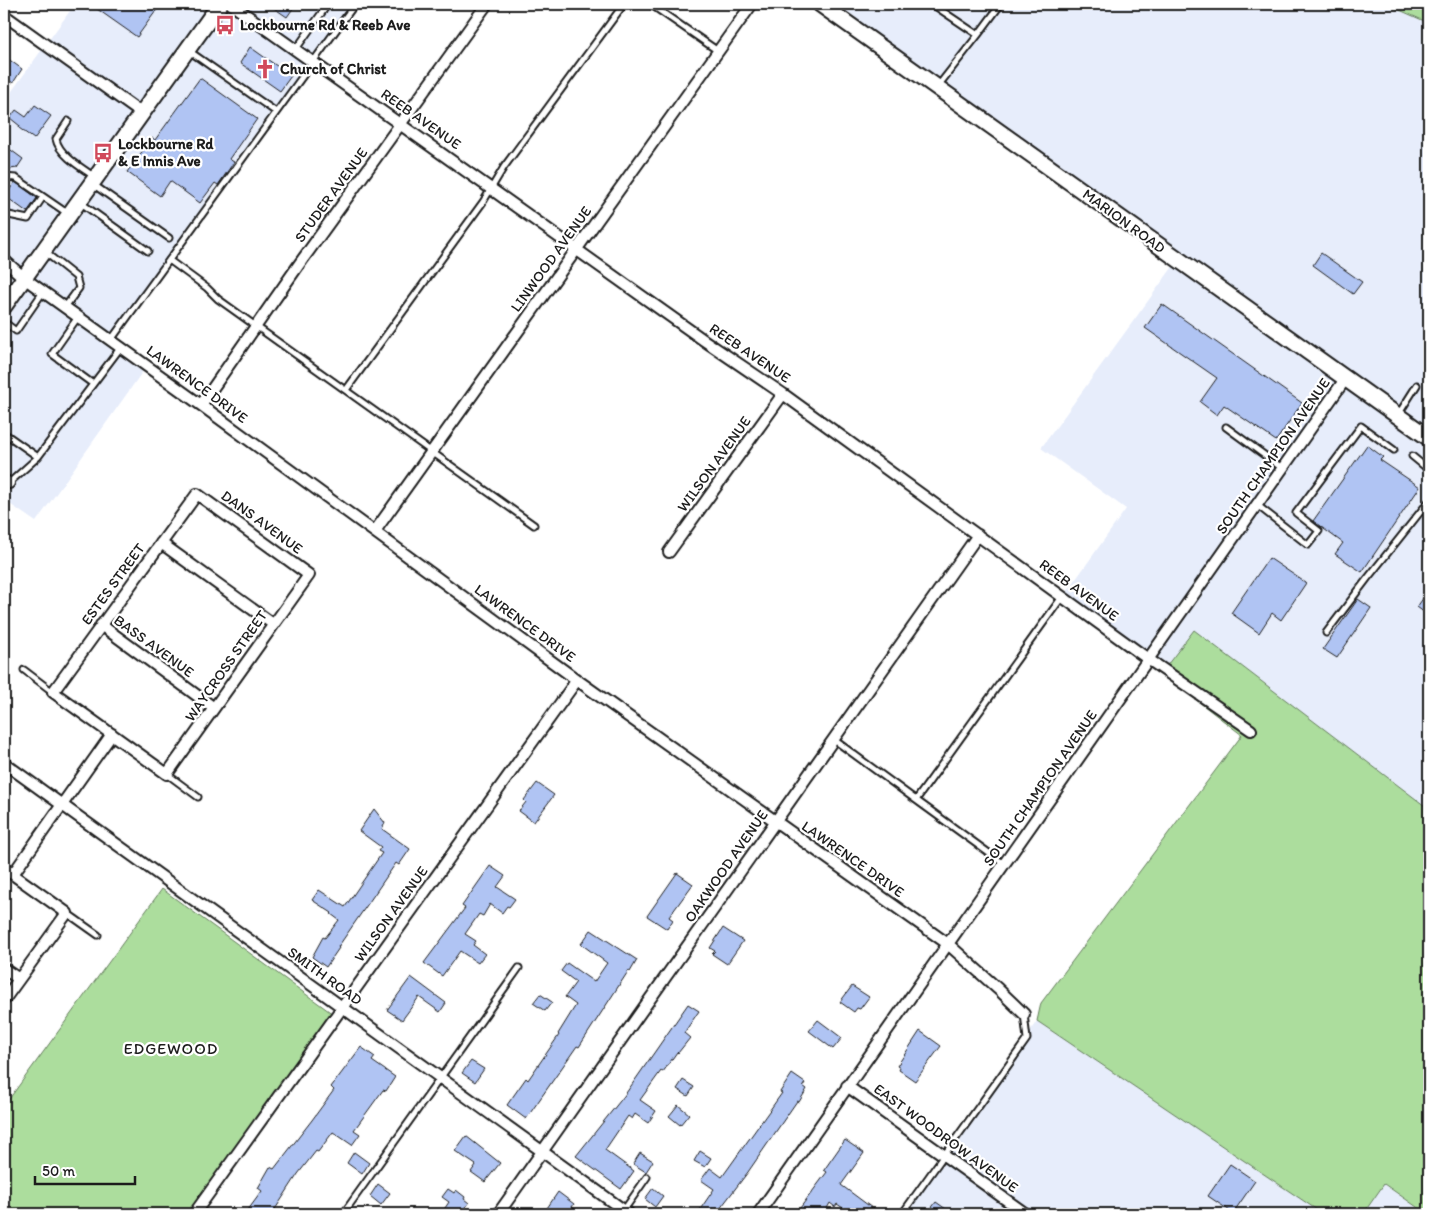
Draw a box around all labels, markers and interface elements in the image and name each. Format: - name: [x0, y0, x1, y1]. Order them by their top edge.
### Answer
- bus stop icon: Lockbourne Rd & Reeb Ave: [214, 14, 236, 36]
- place label: Lockbourne Rd & Reeb Ave: [240, 16, 410, 34]
- church icon: Church of Christ: [254, 58, 276, 80]
- place label: Church of Christ: [280, 60, 387, 78]
- street label: REEB AVENUE: [377, 85, 465, 153]
- place label: Lockbourne Rd & E Innis Ave: [118, 135, 214, 170]
- bus stop icon: Lockbourne Rd & E Innis Ave: [92, 142, 114, 164]
- street label: STUDER AVENUE: [291, 144, 371, 246]
- street label: MARION ROAD: [1079, 185, 1169, 257]
- street label: LINWOOD AVENUE: [507, 203, 595, 315]
- street label: REEB AVENUE: [706, 319, 794, 387]
- street label: LAWRENCE DRIVE: [143, 341, 251, 427]
- street label: SOUTH CHAMPION AVENUE: [1212, 375, 1334, 537]
- street label: WILSON AVENUE: [673, 413, 755, 515]
- street label: DANS AVENUE: [218, 486, 306, 558]
- street label: ESTES STREET: [77, 539, 149, 628]
- street label: REEB AVENUE: [1036, 555, 1122, 625]
- street label: LAWRENCE DRIVE: [471, 580, 579, 666]
- street label: WAYCROSS STREET: [181, 606, 271, 725]
- street label: BASS AVENUE: [110, 611, 198, 681]
- street label: SOUTH CHAMPION AVENUE: [979, 707, 1101, 869]
- street label: OAKWOOD AVENUE: [680, 806, 772, 926]
- street label: LAWRENCE DRIVE: [798, 817, 908, 901]
- street label: WILSON AVENUE: [350, 863, 432, 965]
- street label: SMITH ROAD: [284, 943, 366, 1009]
- district label: EDGEWOOD: [124, 1039, 218, 1058]
- street label: EAST WOODROW AVENUE: [870, 1080, 1022, 1196]
- scale bar: [35, 1153, 135, 1185]
- text: 50 m: [42, 1162, 75, 1180]

